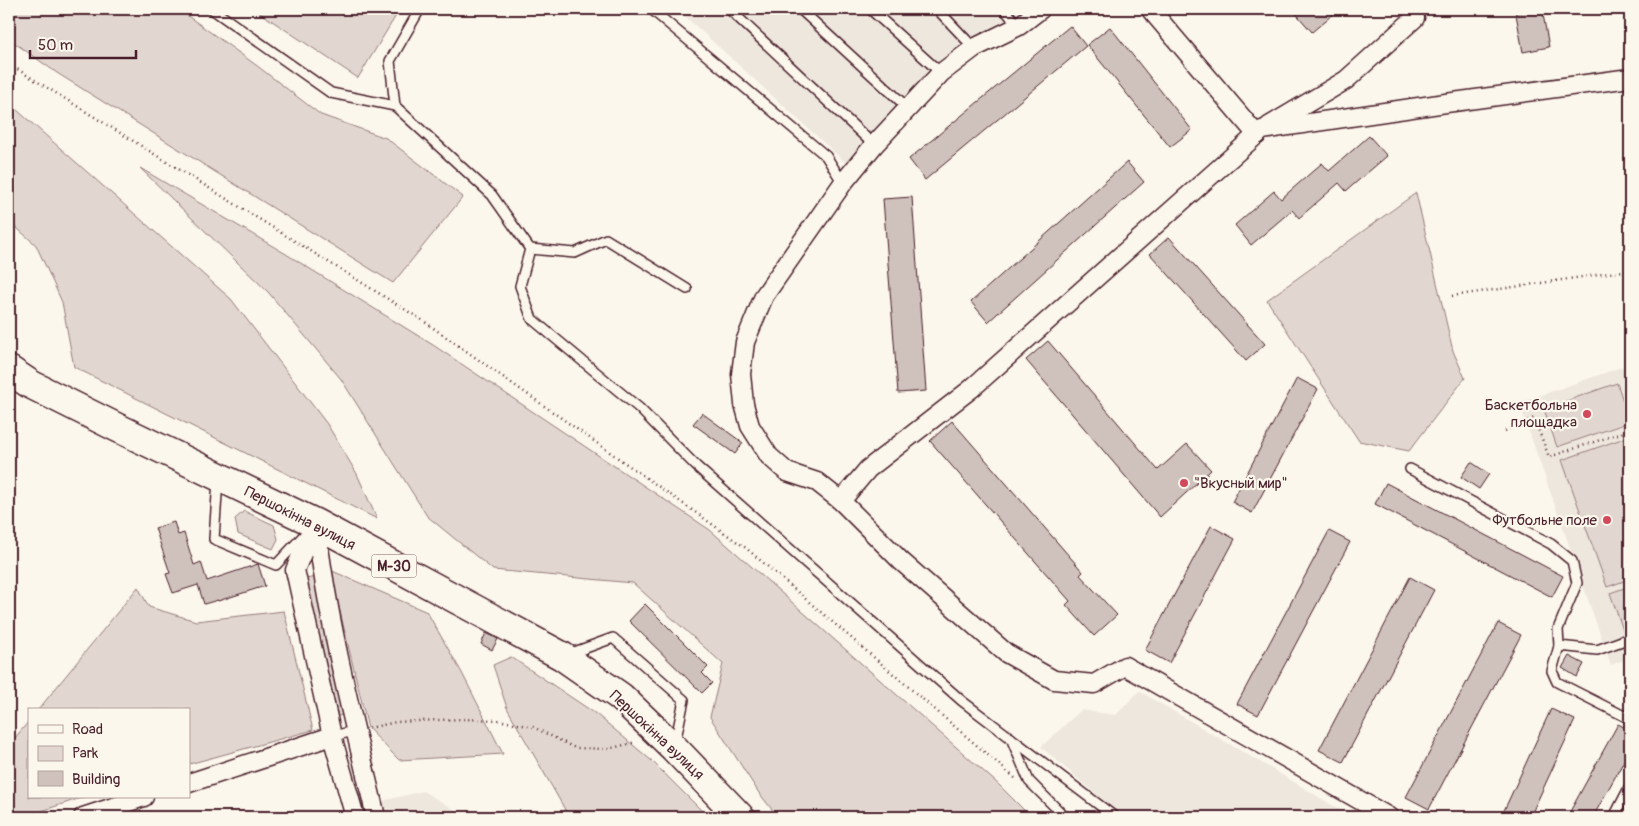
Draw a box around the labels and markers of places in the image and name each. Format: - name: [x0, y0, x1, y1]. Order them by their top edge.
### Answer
- place label: Баскетбольна площадка: [1485, 396, 1577, 432]
- marker: Баскетбольна площадка: [1581, 408, 1593, 420]
- place label: "Вкусный мир": [1194, 474, 1288, 493]
- marker: "Вкусный мир": [1178, 477, 1190, 489]
- place label: Футбольне поле: [1492, 511, 1598, 530]
- marker: Футбольне поле: [1601, 514, 1613, 526]

